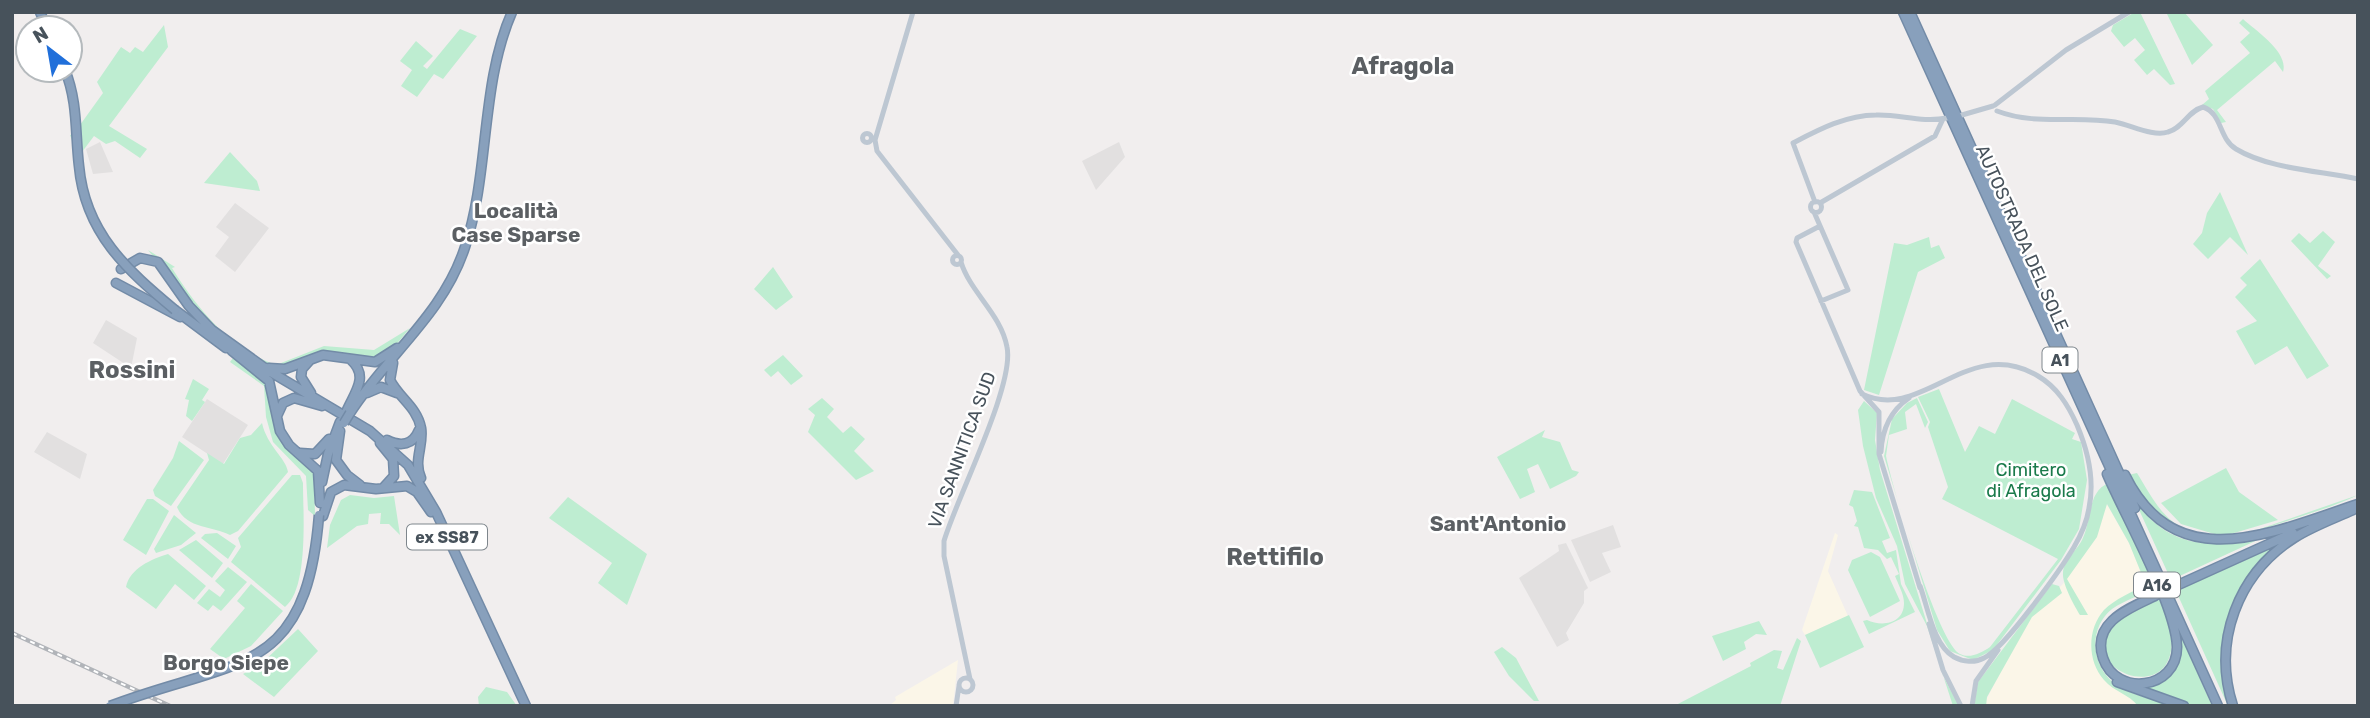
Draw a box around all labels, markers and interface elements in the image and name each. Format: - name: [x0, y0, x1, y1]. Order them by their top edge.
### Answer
- north arrow: [14, 14, 84, 84]
- text: N: [29, 21, 52, 48]
- district label: Afragola: [1351, 52, 1455, 80]
- street label: AUTOSTRADA DEL SOLE: [1971, 141, 2073, 335]
- district label: Località Case Sparse: [452, 198, 580, 247]
- road number: A1: [2042, 348, 2078, 372]
- district label: Rossini: [89, 356, 175, 384]
- street label: VIA SANNITICA SUD: [923, 369, 1001, 531]
- park label: Cimitero di Afragola: [1986, 459, 2076, 502]
- district label: Sant'Antonio: [1430, 511, 1566, 536]
- road number: ex SS87: [407, 524, 487, 550]
- district label: Rettifilo: [1226, 543, 1324, 571]
- road number: A16: [2134, 572, 2180, 598]
- district label: Borgo Siepe: [163, 650, 289, 675]

